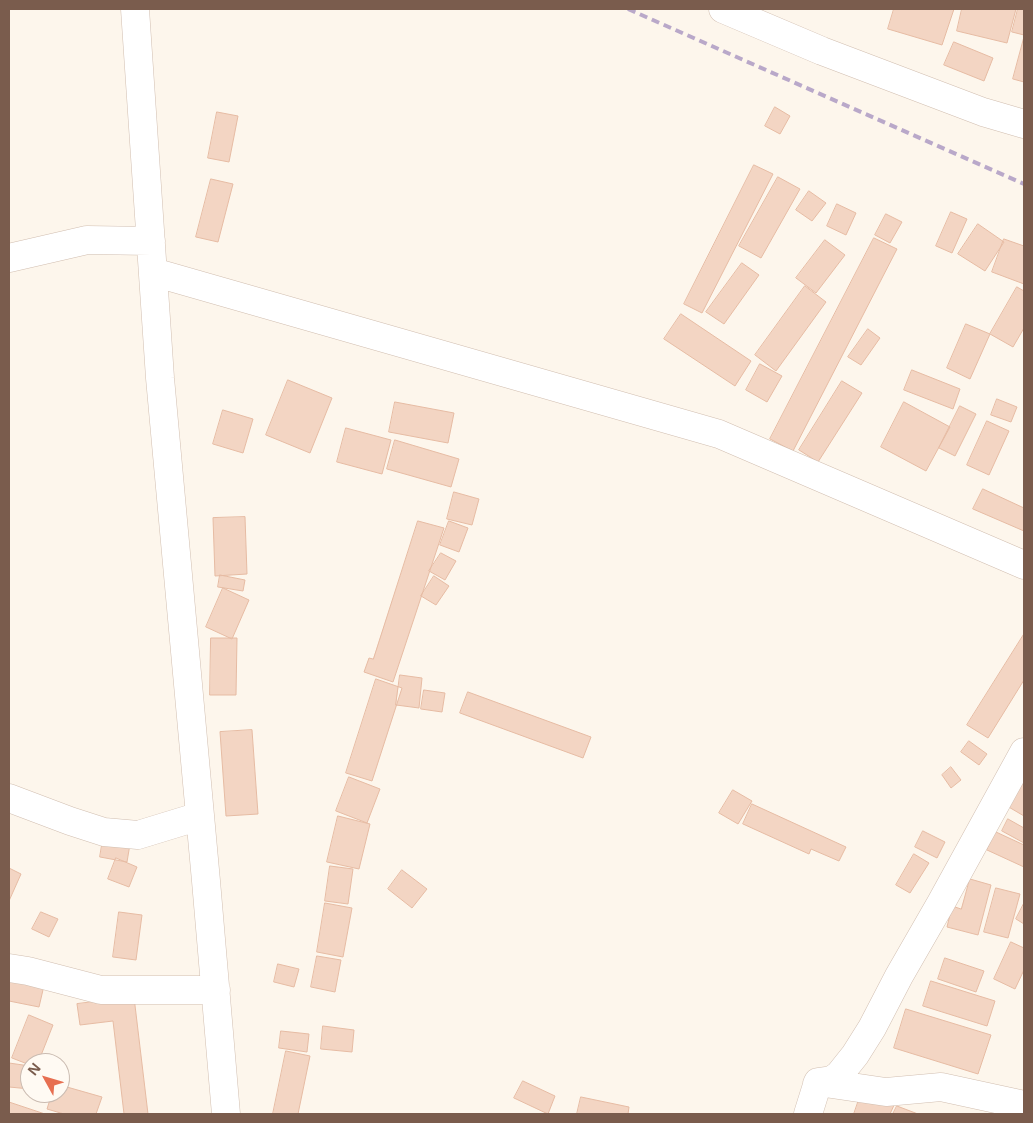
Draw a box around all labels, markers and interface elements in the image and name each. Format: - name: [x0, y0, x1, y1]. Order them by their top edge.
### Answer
- north arrow: [20, 1053, 70, 1103]
- text: N: [23, 1058, 45, 1079]

